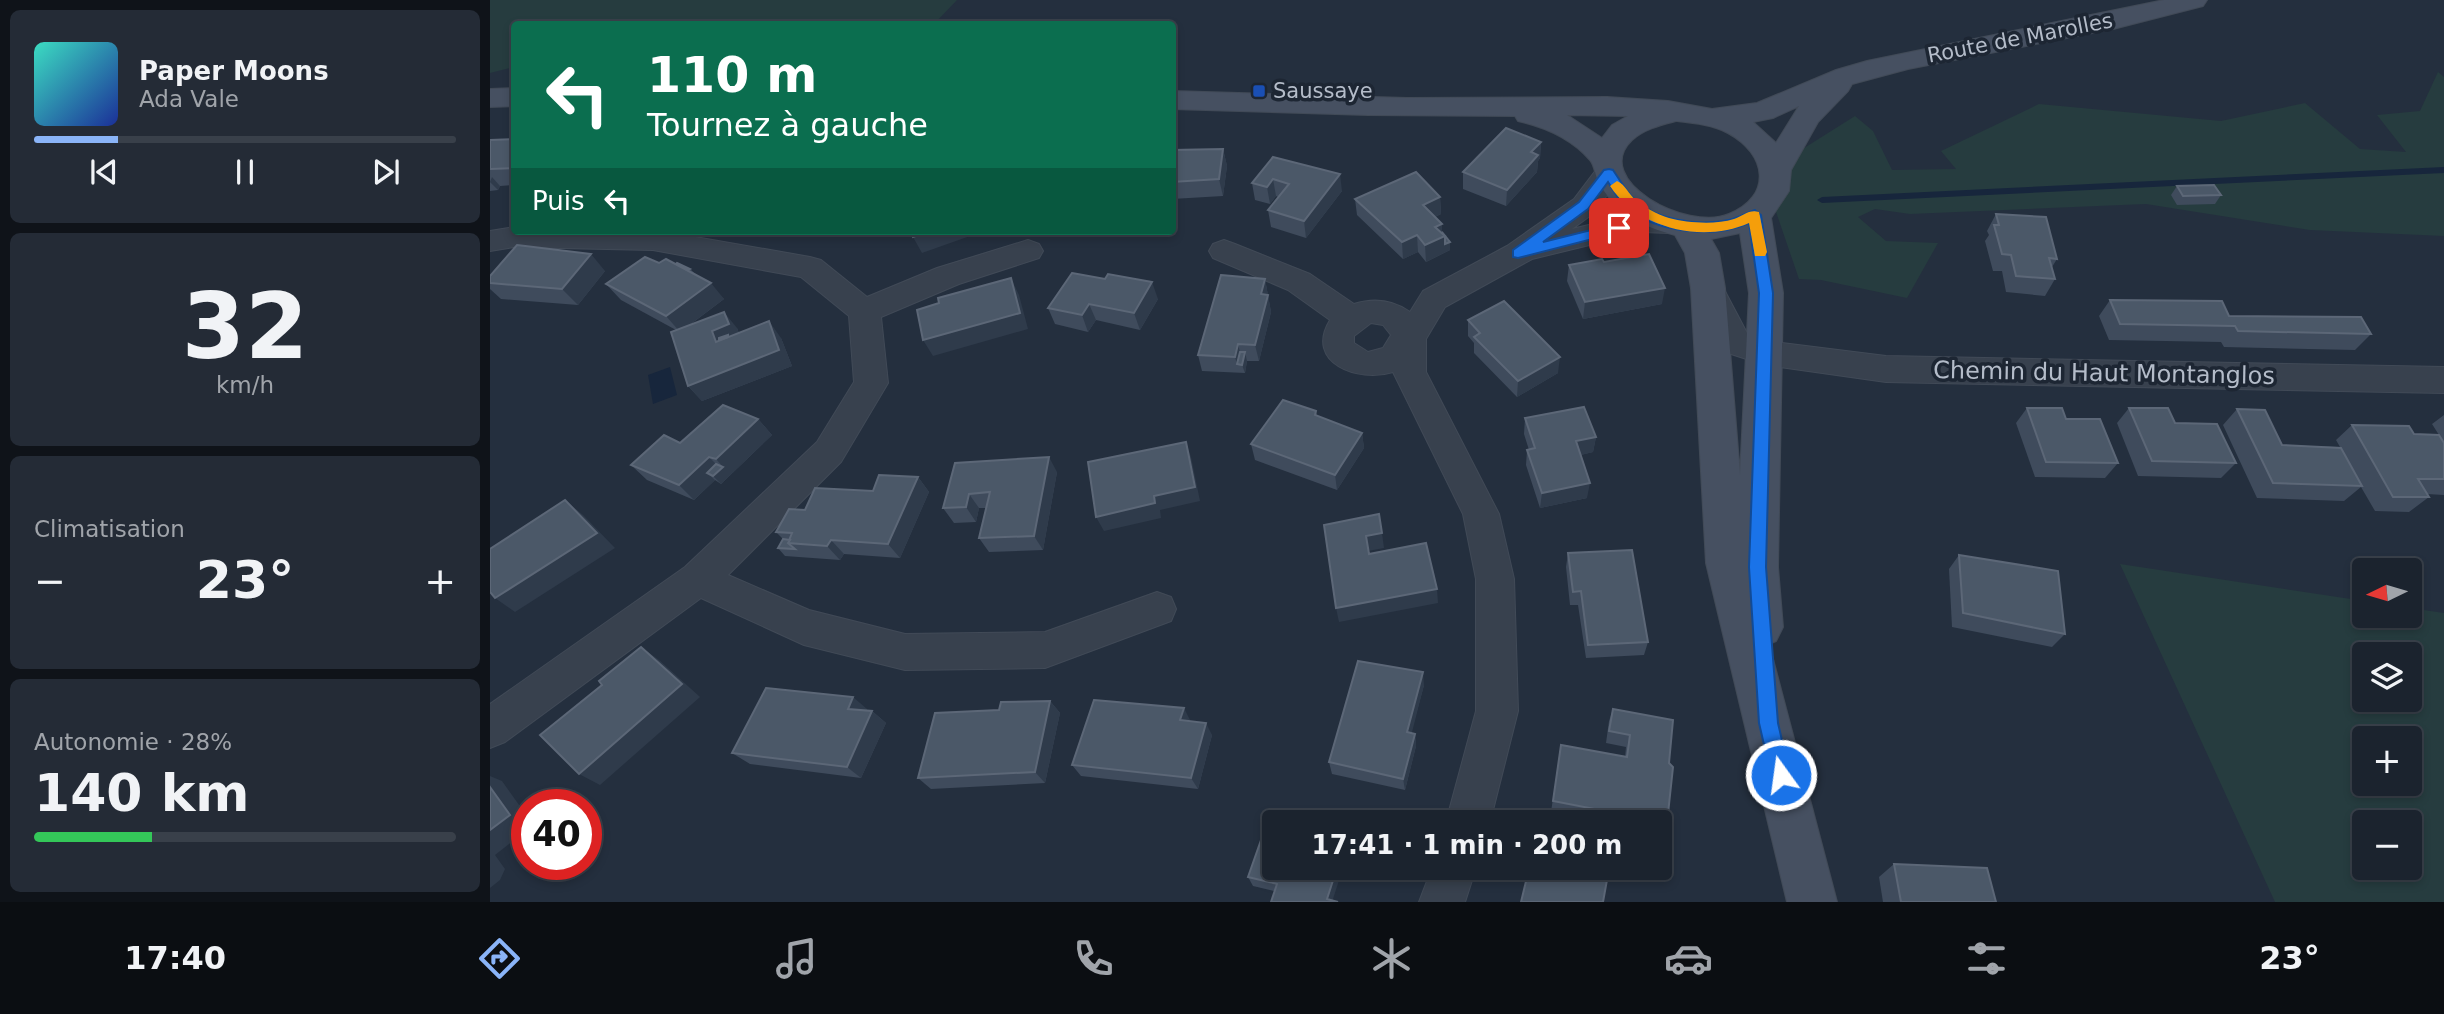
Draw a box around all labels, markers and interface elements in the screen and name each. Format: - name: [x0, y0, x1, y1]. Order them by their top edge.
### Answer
- street label: Route de Marolles: [1925, 8, 2115, 68]
- text: 110 m: [647, 47, 817, 104]
- icon: left: [532, 49, 623, 140]
- text: Paper Moons: [139, 56, 329, 86]
- place label: Saussaye: [1273, 79, 1373, 103]
- marker: Saussaye: [1251, 83, 1267, 99]
- text: Ada Vale: [139, 86, 239, 112]
- text: Tournez à gauche: [647, 106, 928, 144]
- icon: previous: [85, 153, 123, 191]
- icon: pause: [226, 153, 264, 191]
- icon: next: [367, 153, 405, 191]
- icon: left: [598, 182, 636, 220]
- text: Puis: [532, 186, 584, 216]
- pin: [1589, 198, 1649, 258]
- icon: arrive: [1600, 209, 1638, 247]
- text: 32: [182, 274, 308, 379]
- street label: Chemin du Haut Montanglos: [1933, 356, 2275, 390]
- text: km/h: [216, 372, 274, 398]
- text: Climatisation: [34, 516, 185, 542]
- text: 23°: [196, 550, 294, 610]
- north arrow: [2352, 558, 2422, 628]
- map controls: [2352, 558, 2422, 880]
- text: −: [34, 559, 66, 603]
- text: +: [424, 559, 456, 603]
- button: layers: [2352, 642, 2422, 712]
- button: +: [2352, 726, 2422, 796]
- text: Autonomie · 28%: [34, 729, 232, 755]
- position arrow: [1744, 738, 1818, 812]
- text: 140 km: [34, 763, 249, 823]
- speed limit sign: 40: [511, 789, 602, 880]
- button: −: [2352, 810, 2422, 880]
- text: 17:41 · 1 min · 200 m: [1312, 830, 1622, 860]
- icon: directions: [475, 934, 524, 983]
- icon: music: [772, 934, 821, 983]
- icon: phone: [1069, 934, 1118, 983]
- icon: climate: [1367, 934, 1416, 983]
- icon: car: [1664, 934, 1713, 983]
- icon: filters: [1962, 934, 2011, 983]
- text: 17:40: [124, 939, 226, 977]
- text: 23°: [2259, 939, 2320, 977]

